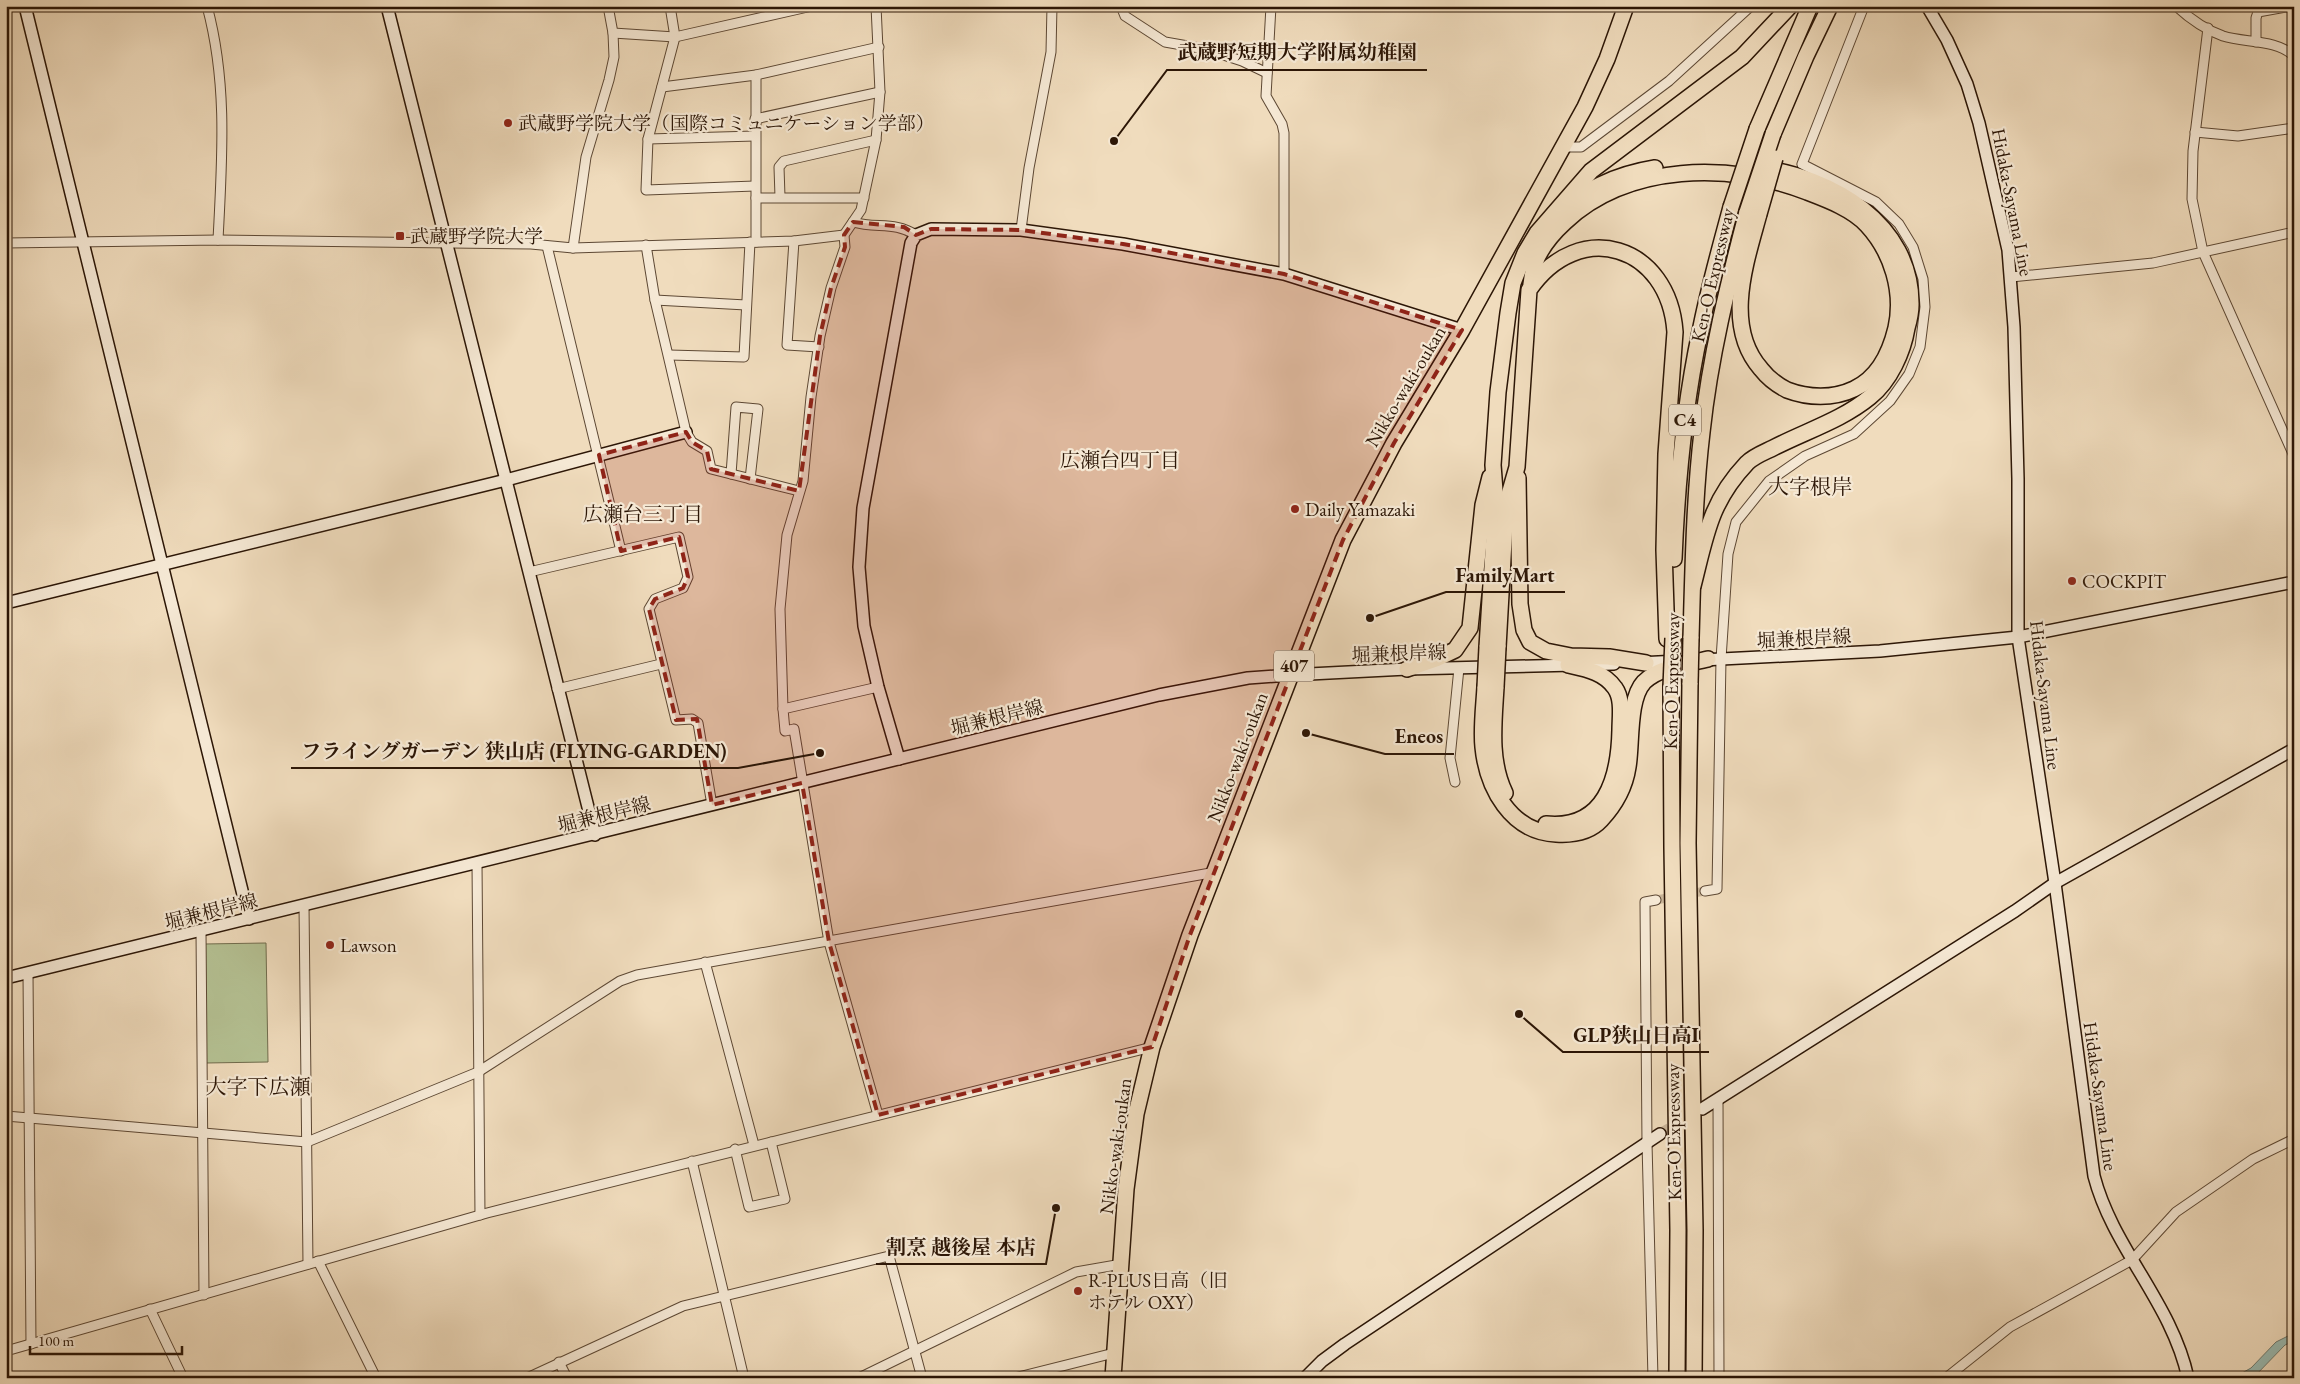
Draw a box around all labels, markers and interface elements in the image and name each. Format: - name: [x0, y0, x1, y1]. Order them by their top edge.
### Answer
- callout: 武蔵野短期大学附属幼稚園: [1167, 35, 1427, 70]
- text: 武蔵野短期大学附属幼稚園: [1177, 39, 1417, 65]
- place label: 武蔵野学院大学（国際コミュニケーション学部）: [518, 111, 935, 136]
- marker: 武蔵野学院大学（国際コミュニケーション学部）: [502, 117, 514, 129]
- street label: Hidaka-Sayama Line: [1986, 126, 2039, 278]
- street label: Ken-O Expressway: [1685, 205, 1740, 345]
- place label: 武蔵野学院大学: [410, 224, 543, 249]
- marker: 武蔵野学院大学: [394, 230, 406, 242]
- street label: Nikko-waki-oukan: [1359, 321, 1451, 451]
- road number: C4: [1669, 404, 1701, 436]
- district label: 広瀬台四丁目: [1060, 447, 1180, 473]
- district label: 大字根岸: [1768, 473, 1852, 500]
- place label: Daily Yamazaki: [1305, 497, 1416, 522]
- district label: 広瀬台三丁目: [583, 501, 703, 527]
- marker: Daily Yamazaki: [1289, 503, 1301, 515]
- callout: FamilyMart: [1446, 557, 1565, 592]
- text: FamilyMart: [1456, 562, 1555, 588]
- place label: COCKPIT: [2082, 569, 2166, 594]
- marker: COCKPIT: [2066, 575, 2078, 587]
- street label: Ken-O Expressway: [1658, 612, 1685, 750]
- street label: Hidaka-Sayama Line: [2024, 619, 2067, 771]
- street label: 堀兼根岸線: [1756, 624, 1852, 653]
- street label: 堀兼根岸線: [1351, 639, 1447, 668]
- road number: 407: [1274, 650, 1314, 681]
- street label: Nikko-waki-oukan: [1201, 689, 1274, 826]
- street label: 堀兼根岸線: [948, 694, 1046, 741]
- callout: Eneos: [1385, 719, 1454, 754]
- text: Eneos: [1395, 723, 1443, 749]
- callout: フライングガーデン 狭山店 (FLYING-GARDEN): [291, 733, 738, 768]
- text: フライングガーデン 狭山店 (FLYING-GARDEN): [301, 738, 727, 764]
- street label: 堀兼根岸線: [555, 791, 653, 838]
- street label: 堀兼根岸線: [162, 888, 260, 935]
- place label: Lawson: [340, 933, 397, 958]
- marker: Lawson: [324, 939, 336, 951]
- callout: GLP狭山日高Ⅰ: [1563, 1017, 1709, 1052]
- street label: Hidaka-Sayama Line: [2078, 1020, 2123, 1172]
- text: GLP狭山日高Ⅰ: [1573, 1022, 1699, 1048]
- street label: Ken-O Expressway: [1660, 1063, 1687, 1201]
- district label: 大字下広瀬: [206, 1073, 311, 1100]
- street label: Nikko-waki-oukan: [1094, 1076, 1137, 1216]
- callout: 割烹 越後屋 本店: [876, 1229, 1046, 1264]
- text: 割烹 越後屋 本店: [886, 1234, 1036, 1260]
- place label: R-PLUS日高（旧 ホテル OXY）: [1088, 1268, 1227, 1315]
- marker: R-PLUS日高（旧 ホテル OXY）: [1072, 1285, 1084, 1297]
- scale bar: [30, 1324, 182, 1356]
- text: 100 m: [38, 1331, 75, 1350]

